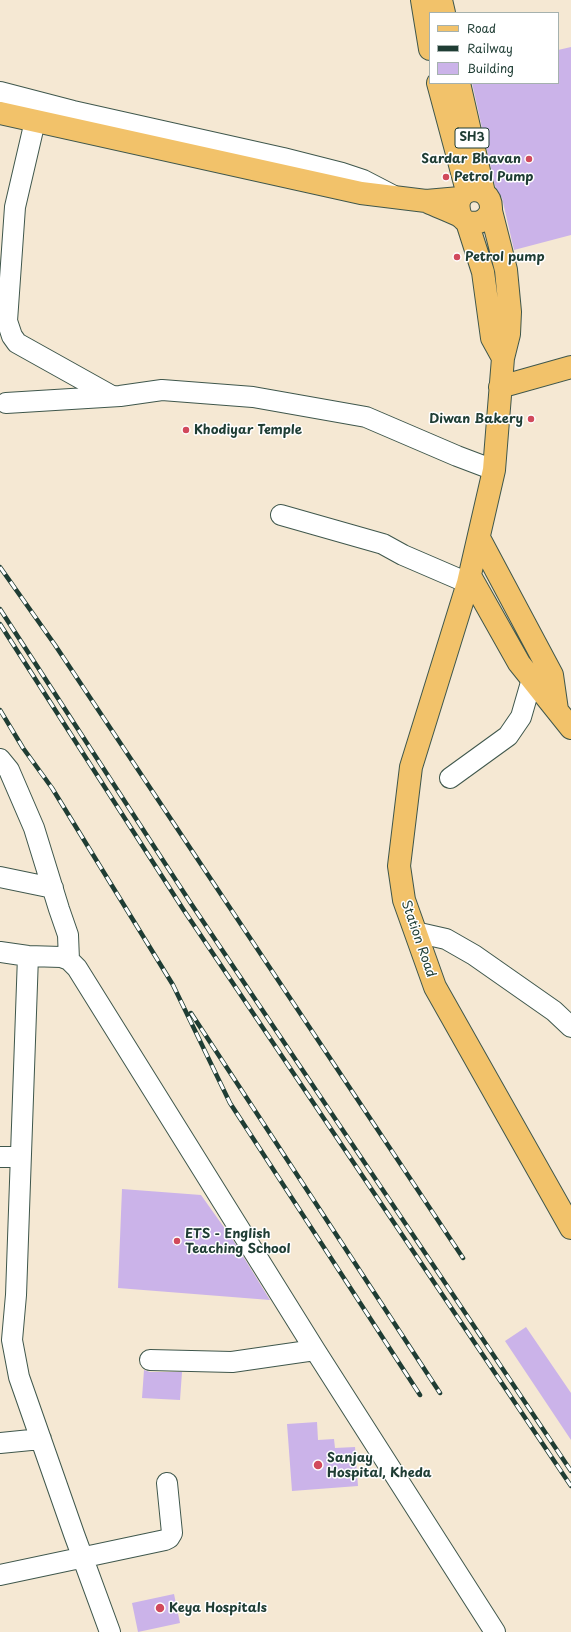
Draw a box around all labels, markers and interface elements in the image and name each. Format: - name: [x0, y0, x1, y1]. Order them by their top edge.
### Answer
- legend: [429, 12, 559, 84]
- text: Road: [467, 19, 496, 37]
- text: Railway: [467, 39, 513, 57]
- text: Building: [467, 59, 514, 77]
- road number: SH3: [455, 128, 489, 148]
- place label: Sardar Bhavan: [421, 151, 521, 167]
- marker: Sardar Bhavan: [524, 154, 534, 164]
- place label: Petrol Pump: [454, 169, 533, 185]
- marker: Petrol Pump: [441, 172, 451, 182]
- place label: Petrol pump: [465, 249, 545, 265]
- marker: Petrol pump: [452, 252, 462, 262]
- place label: Diwan Bakery: [429, 411, 523, 427]
- marker: Diwan Bakery: [526, 414, 536, 424]
- place label: Khodiyar Temple: [194, 422, 302, 438]
- marker: Khodiyar Temple: [181, 425, 191, 435]
- street label: Station Road: [398, 898, 438, 980]
- place label: ETS - English Teaching School: [185, 1226, 291, 1257]
- marker: ETS - English Teaching School: [172, 1236, 182, 1246]
- place label: Sanjay Hospital, Kheda: [327, 1450, 432, 1481]
- marker: Sanjay Hospital, Kheda: [312, 1459, 324, 1471]
- place label: Keya Hospitals: [169, 1600, 267, 1616]
- marker: Keya Hospitals: [154, 1602, 166, 1614]

